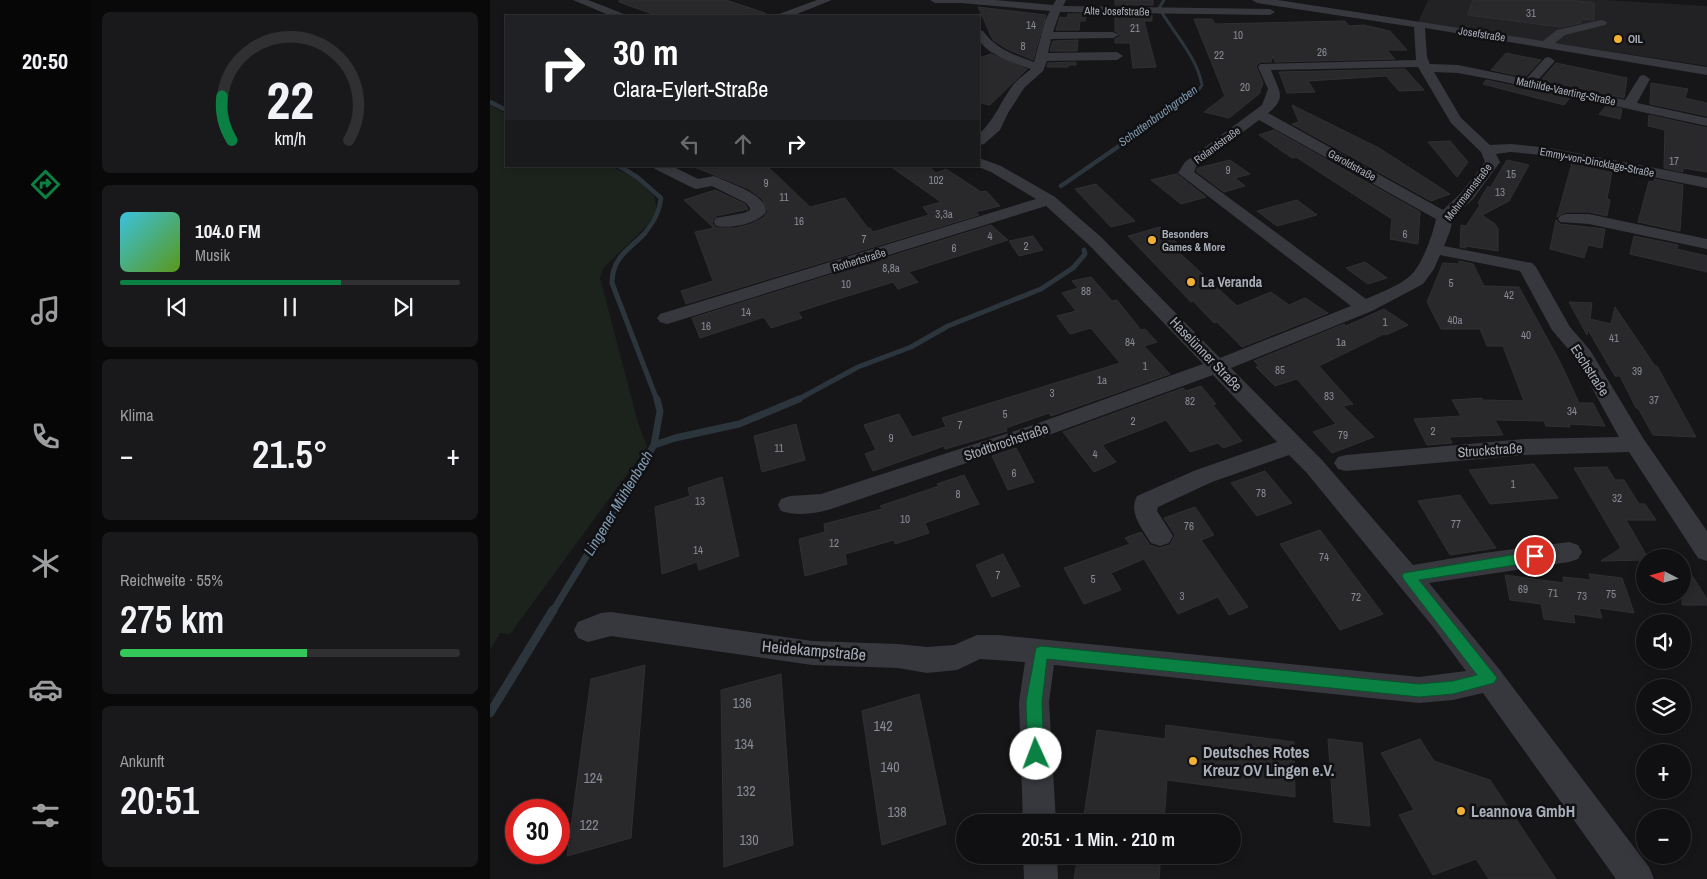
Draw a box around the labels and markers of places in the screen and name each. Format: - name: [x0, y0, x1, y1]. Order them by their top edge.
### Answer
- place label: OIL: [1628, 32, 1644, 46]
- marker: OIL: [1612, 33, 1624, 45]
- place label: Besonders Games & More: [1162, 227, 1225, 254]
- marker: Besonders Games & More: [1146, 234, 1158, 246]
- place label: La Veranda: [1201, 273, 1263, 291]
- marker: La Veranda: [1185, 276, 1197, 288]
- pin: [1514, 535, 1556, 577]
- place label: Deutsches Rotes Kreuz OV Lingen e.V.: [1203, 741, 1335, 781]
- marker: Deutsches Rotes Kreuz OV Lingen e.V.: [1187, 755, 1199, 767]
- place label: Leannova GmbH: [1471, 800, 1575, 822]
- marker: Leannova GmbH: [1455, 805, 1467, 817]

